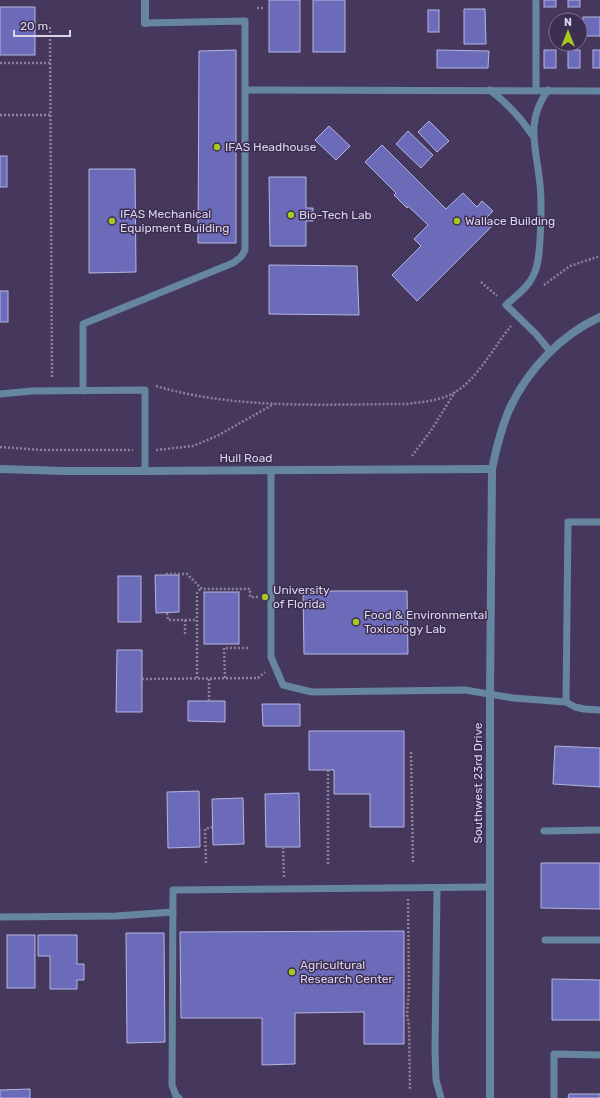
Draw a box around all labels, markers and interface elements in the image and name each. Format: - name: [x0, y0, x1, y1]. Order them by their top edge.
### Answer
- scale bar: [14, 12, 70, 38]
- north arrow: [548, 12, 588, 52]
- text: N: [564, 16, 572, 29]
- text: 20 m: [20, 19, 48, 33]
- place label: IFAS Headhouse: [225, 140, 317, 154]
- marker: IFAS Headhouse: [212, 142, 222, 152]
- place label: IFAS Mechanical Equipment Building: [120, 207, 229, 235]
- place label: Bio-Tech Lab: [299, 208, 372, 222]
- marker: Bio-Tech Lab: [286, 210, 296, 220]
- place label: Wallace Building: [465, 214, 555, 228]
- marker: IFAS Mechanical Equipment Building: [107, 216, 117, 226]
- marker: Wallace Building: [452, 216, 462, 226]
- street label: Hull Road: [219, 451, 273, 465]
- place label: University of Florida: [273, 583, 330, 611]
- marker: University of Florida: [260, 592, 270, 602]
- place label: Food & Environmental Toxicology Lab: [364, 608, 487, 636]
- marker: Food & Environmental Toxicology Lab: [351, 617, 361, 627]
- street label: Southwest 23rd Drive: [471, 722, 485, 844]
- place label: Agricultural Research Center: [300, 958, 394, 986]
- marker: Agricultural Research Center: [287, 967, 297, 977]

